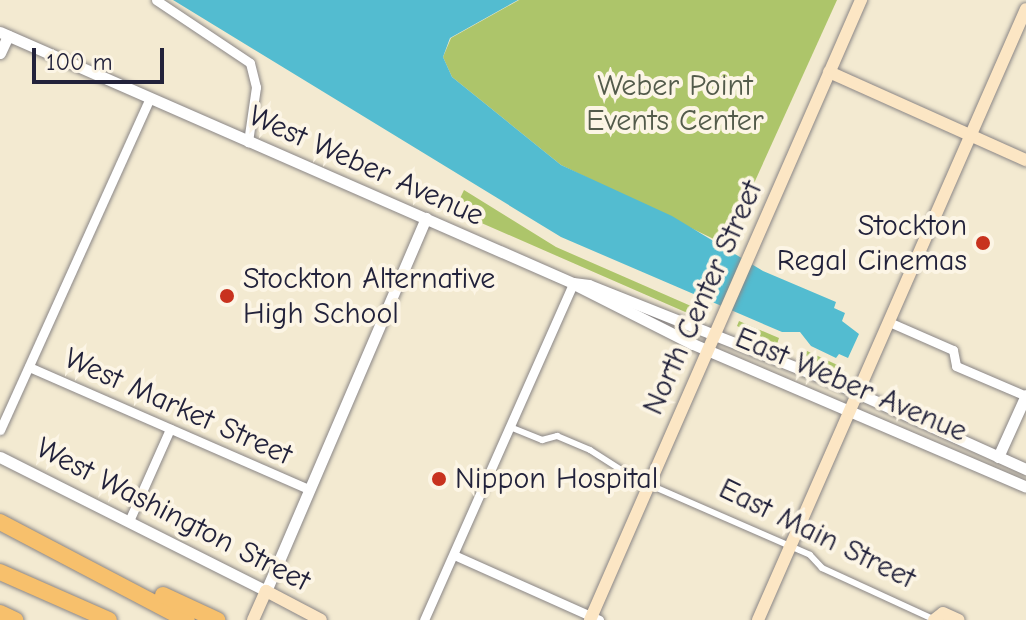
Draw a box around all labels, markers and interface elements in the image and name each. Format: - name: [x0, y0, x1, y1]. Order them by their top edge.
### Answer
- scale bar: [36, 32, 168, 82]
- text: 100 m: [46, 48, 113, 76]
- park label: Weber Point Events Center: [586, 68, 764, 138]
- street label: West Weber Avenue: [243, 98, 489, 234]
- street label: North Center Street: [635, 176, 771, 420]
- place label: Stockton Regal Cinemas: [777, 208, 967, 278]
- marker: Stockton Regal Cinemas: [974, 234, 992, 252]
- place label: Stockton Alternative High School: [243, 261, 495, 332]
- marker: Stockton Alternative High School: [218, 287, 236, 305]
- street label: East Weber Avenue: [730, 320, 972, 450]
- street label: West Market Street: [59, 341, 297, 473]
- street label: West Washington Street: [30, 430, 316, 600]
- place label: Nippon Hospital: [455, 461, 658, 497]
- marker: Nippon Hospital: [430, 470, 448, 488]
- street label: East Main Street: [713, 471, 921, 597]

